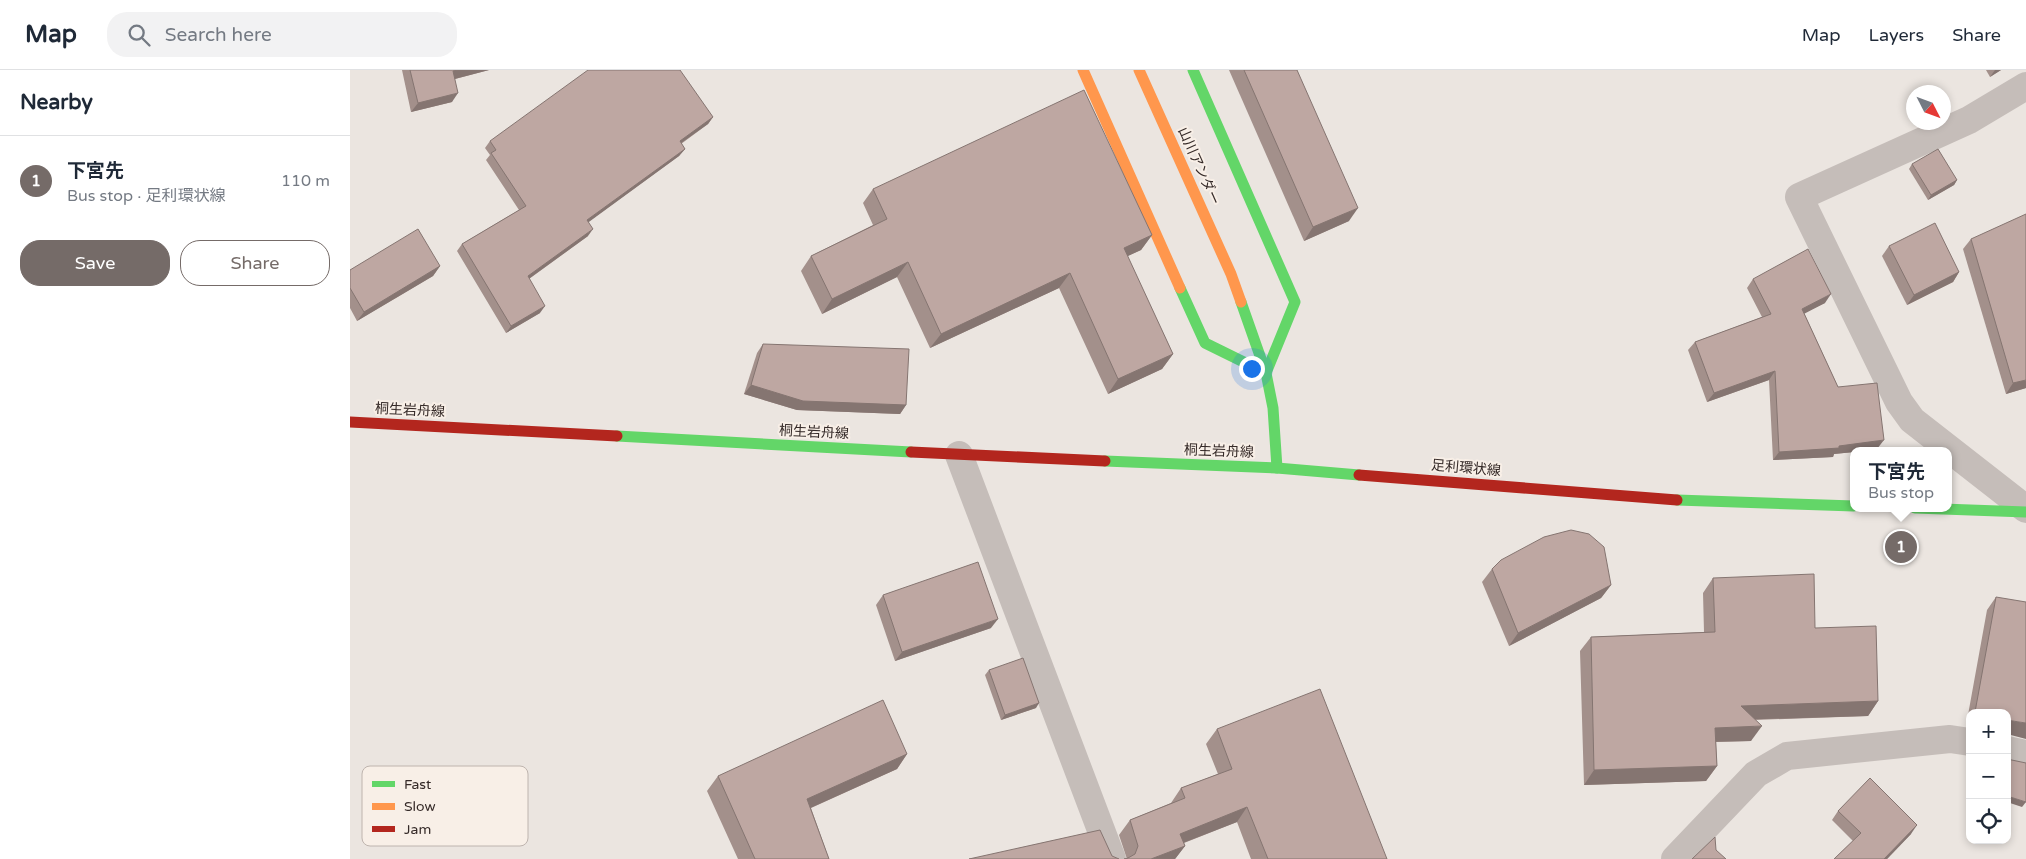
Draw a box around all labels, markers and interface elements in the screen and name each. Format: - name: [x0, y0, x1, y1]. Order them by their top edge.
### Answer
- search box: [107, 12, 457, 57]
- text: Map: [25, 20, 77, 49]
- icon: search: [125, 21, 153, 49]
- text: Search here: [165, 24, 272, 46]
- text: Map: [1802, 24, 1841, 46]
- text: Layers: [1869, 24, 1924, 46]
- text: Share: [1952, 24, 2001, 46]
- north arrow: [1906, 85, 1951, 130]
- text: Nearby: [20, 90, 93, 115]
- street label: 山川アンダー: [1174, 124, 1224, 208]
- text: 下宮先: [67, 160, 124, 182]
- text: 1: [31, 171, 41, 191]
- text: 110 m: [281, 171, 330, 191]
- text: Bus stop · 足利環状線: [67, 186, 225, 206]
- button: Save: [20, 240, 170, 286]
- button: Share: [180, 240, 330, 286]
- your location: [1239, 356, 1265, 382]
- street label: 桐生岩舟線: [375, 400, 445, 420]
- street label: 桐生岩舟線: [779, 422, 849, 442]
- street label: 桐生岩舟線: [1184, 441, 1254, 461]
- popup: [1850, 447, 1952, 512]
- street label: 足利環状線: [1430, 456, 1502, 480]
- text: 下宮先: [1868, 461, 1925, 483]
- text: Bus stop: [1868, 483, 1934, 503]
- pin: 1: [1885, 528, 1917, 566]
- map controls: [1966, 709, 2011, 844]
- button: +: [1966, 709, 2011, 754]
- button: −: [1966, 754, 2011, 799]
- legend: [362, 766, 528, 846]
- text: Fast: [404, 776, 432, 793]
- text: Slow: [404, 798, 436, 815]
- button: locate: [1966, 799, 2011, 844]
- text: Jam: [404, 821, 431, 838]

